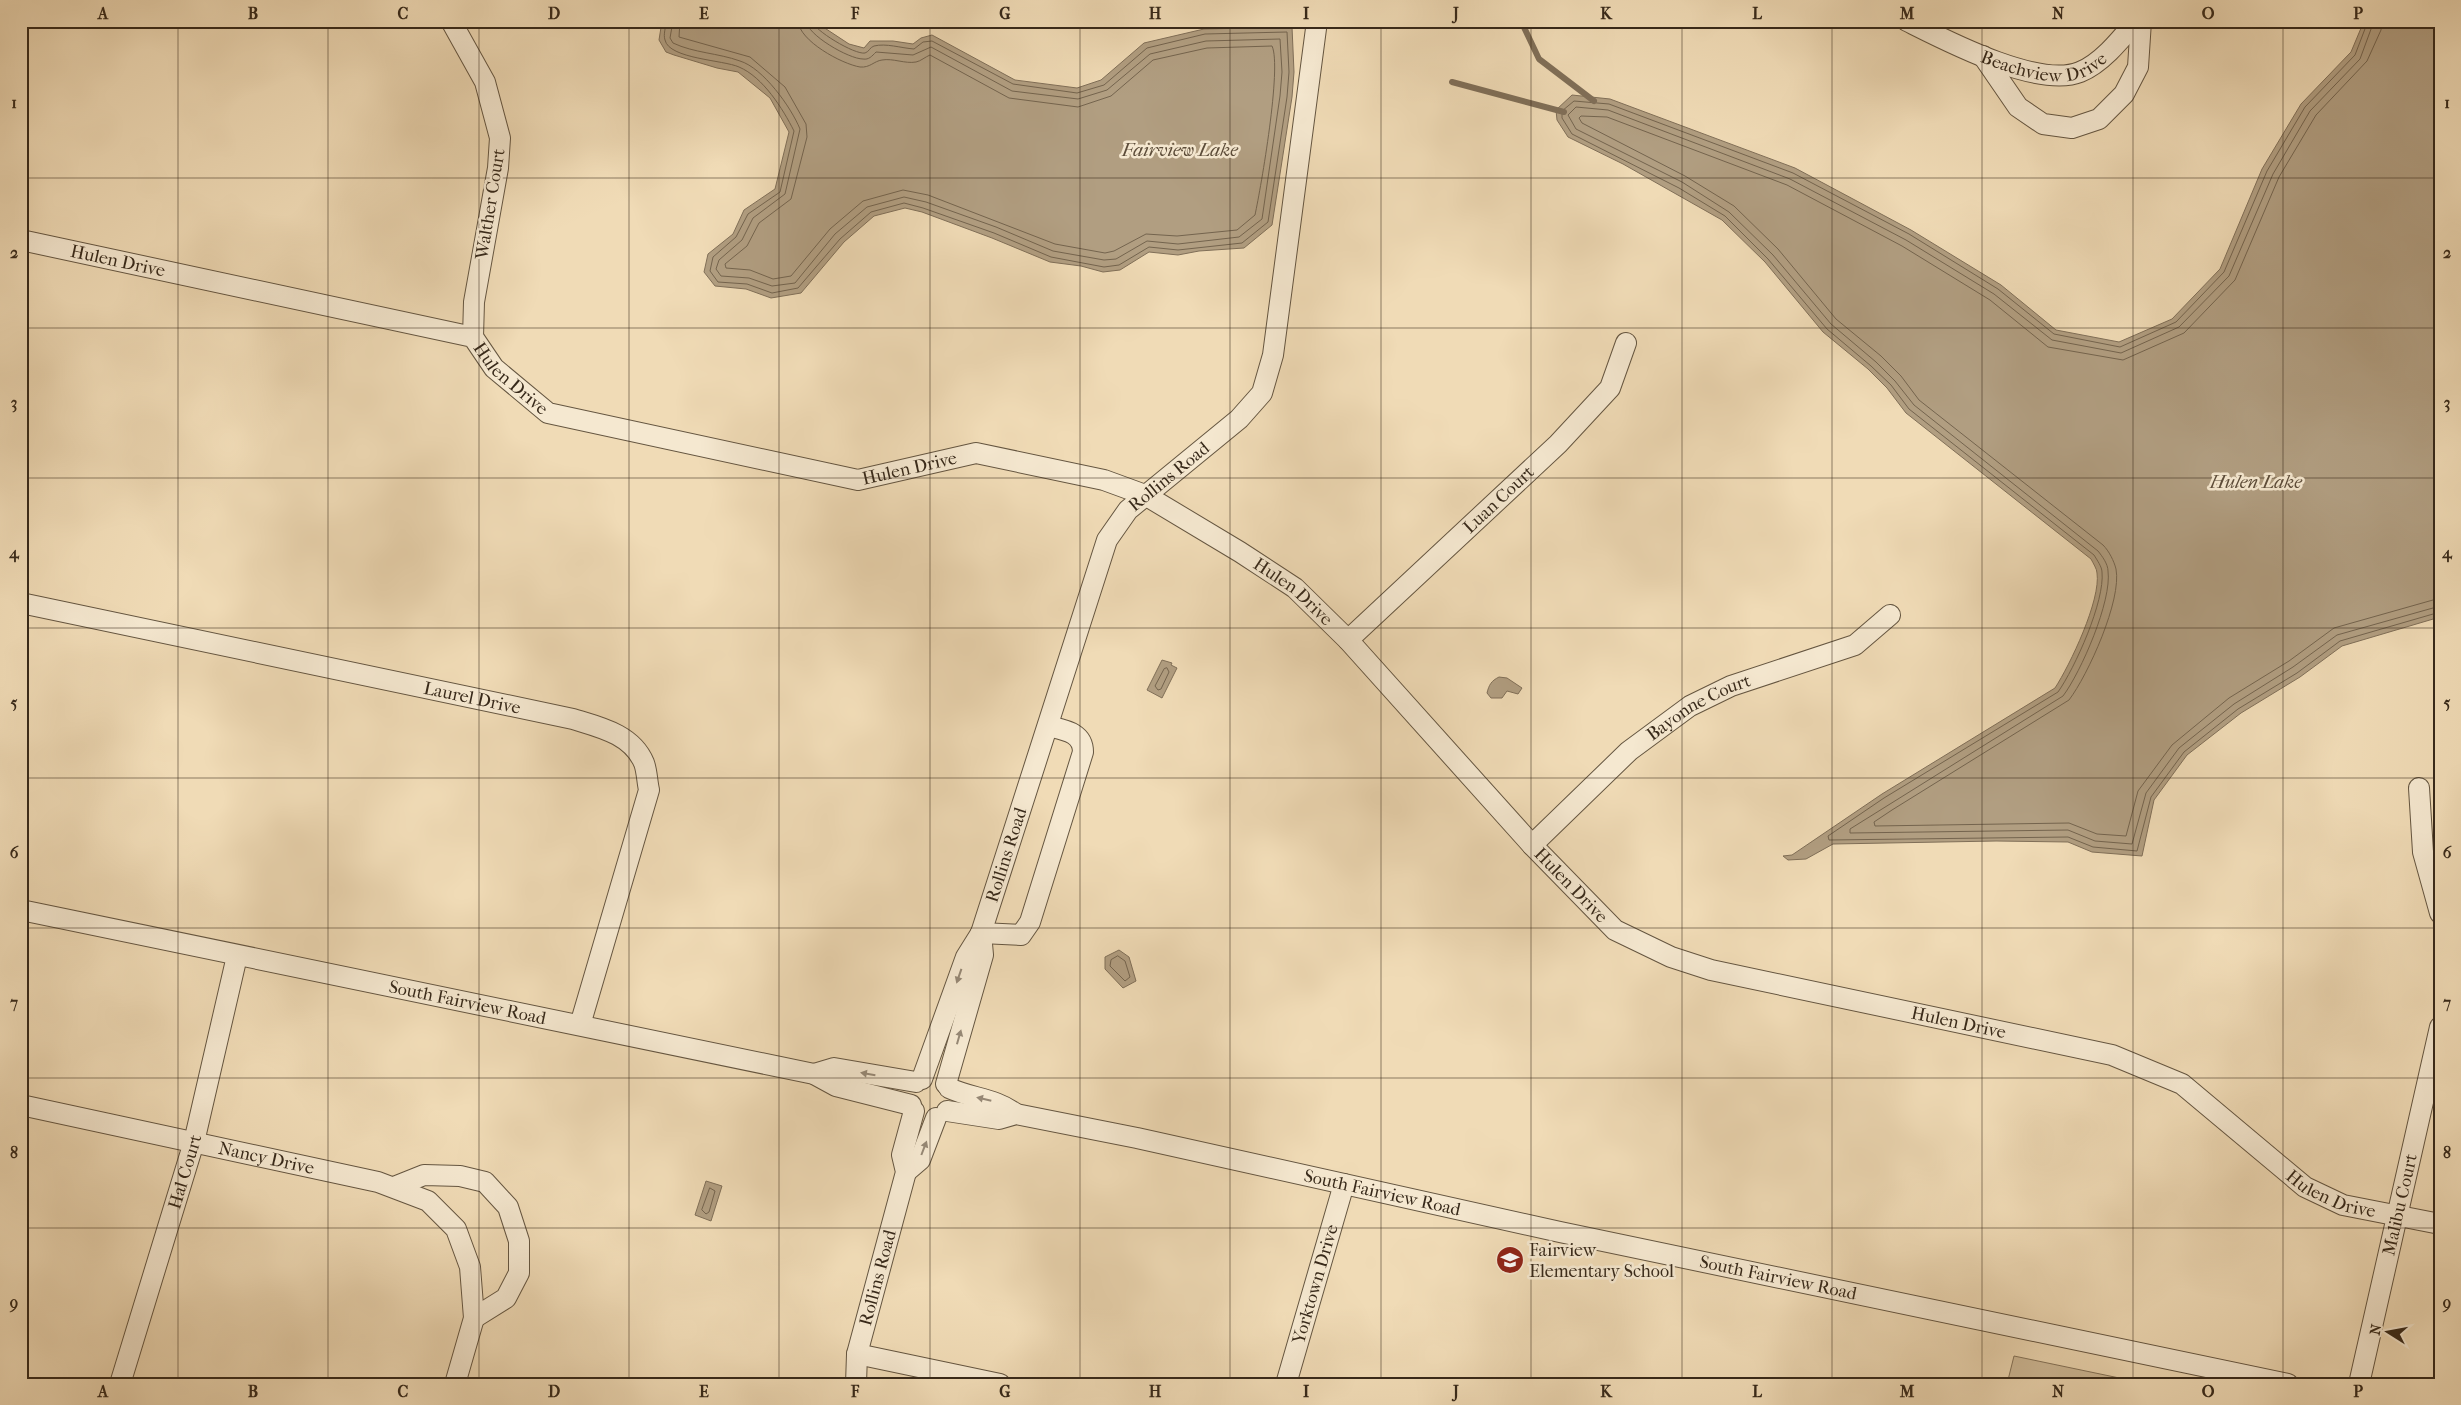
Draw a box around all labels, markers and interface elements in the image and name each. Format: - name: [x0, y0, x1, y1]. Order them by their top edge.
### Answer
- text: A: [97, 4, 109, 23]
- text: B: [248, 4, 258, 23]
- text: C: [398, 4, 409, 23]
- text: D: [548, 4, 560, 23]
- text: E: [699, 4, 709, 23]
- text: F: [850, 4, 860, 23]
- text: G: [999, 4, 1011, 23]
- text: H: [1149, 4, 1162, 23]
- text: I: [1303, 4, 1310, 23]
- text: J: [1451, 4, 1459, 24]
- text: K: [1600, 4, 1613, 23]
- text: L: [1752, 4, 1762, 23]
- text: M: [1899, 4, 1915, 23]
- text: N: [2052, 4, 2065, 23]
- text: O: [2202, 4, 2215, 23]
- text: P: [2353, 4, 2363, 23]
- street label: Beachview Drive: [1975, 39, 2107, 63]
- text: Beachview Drive: [1978, 47, 2111, 87]
- text: 1: [11, 93, 17, 112]
- text: 1: [2444, 93, 2450, 112]
- water label: Fairview Lake: [1121, 139, 1239, 161]
- street label: Walther Court: [471, 147, 510, 262]
- street label: Hulen Drive: [68, 241, 167, 282]
- text: 2: [10, 243, 18, 262]
- text: 2: [2443, 243, 2451, 262]
- street label: Hulen Drive: [469, 338, 552, 420]
- text: 3: [11, 393, 17, 413]
- text: 3: [2444, 393, 2450, 413]
- street label: Rollins Road: [1124, 438, 1214, 516]
- street label: Hulen Drive: [860, 448, 959, 490]
- street label: Luan Court: [1459, 461, 1539, 538]
- water label: Hulen Lake: [2209, 471, 2303, 493]
- text: 4: [8, 543, 20, 563]
- text: 4: [2441, 543, 2453, 563]
- street label: Hulen Drive: [1249, 554, 1337, 630]
- street label: Bayonne Court: [1643, 670, 1754, 745]
- street label: Laurel Drive: [422, 678, 523, 719]
- text: 5: [11, 693, 18, 712]
- text: 5: [2444, 693, 2451, 712]
- street label: Rollins Road: [982, 805, 1032, 905]
- text: 6: [10, 843, 19, 862]
- text: 6: [2443, 843, 2452, 862]
- street label: Hulen Drive: [1530, 844, 1612, 927]
- one-way arrow: [955, 969, 963, 984]
- street label: South Fairview Road: [387, 976, 548, 1029]
- text: 7: [9, 993, 18, 1012]
- text: 7: [2442, 993, 2451, 1012]
- street label: Hulen Drive: [1909, 1003, 2008, 1043]
- one-way arrow: [956, 1030, 964, 1045]
- one-way arrow: [860, 1070, 876, 1078]
- one-way arrow: [975, 1095, 991, 1103]
- street label: Hal Court: [164, 1132, 207, 1212]
- street label: Nancy Drive: [216, 1138, 316, 1179]
- one-way arrow: [920, 1140, 928, 1155]
- text: 8: [10, 1143, 18, 1162]
- text: 8: [2443, 1143, 2451, 1162]
- street label: Malibu Court: [2378, 1151, 2422, 1258]
- street label: South Fairview Road: [1302, 1165, 1463, 1221]
- street label: Hulen Drive: [2282, 1166, 2377, 1222]
- street label: Yorktown Drive: [1288, 1222, 1343, 1347]
- street label: Rollins Road: [855, 1228, 901, 1328]
- place label: Fairview Elementary School: [1529, 1240, 1674, 1282]
- school or university icon: Fairview Elementary School: [1495, 1245, 1525, 1275]
- street label: South Fairview Road: [1698, 1251, 1859, 1305]
- text: 9: [9, 1293, 18, 1313]
- text: 9: [2442, 1293, 2451, 1313]
- north arrow: [2364, 1308, 2414, 1358]
- text: N: [2366, 1322, 2385, 1336]
- text: A: [97, 1382, 109, 1401]
- text: B: [248, 1382, 258, 1401]
- text: C: [398, 1382, 409, 1401]
- text: D: [548, 1382, 560, 1401]
- text: E: [699, 1382, 709, 1401]
- text: F: [850, 1382, 860, 1401]
- text: G: [999, 1382, 1011, 1401]
- text: H: [1149, 1382, 1162, 1401]
- text: I: [1303, 1382, 1310, 1401]
- text: J: [1451, 1382, 1459, 1402]
- text: K: [1600, 1382, 1613, 1401]
- text: L: [1752, 1382, 1762, 1401]
- text: M: [1899, 1382, 1915, 1401]
- text: N: [2052, 1382, 2065, 1401]
- text: O: [2202, 1382, 2215, 1401]
- text: P: [2353, 1382, 2363, 1401]

